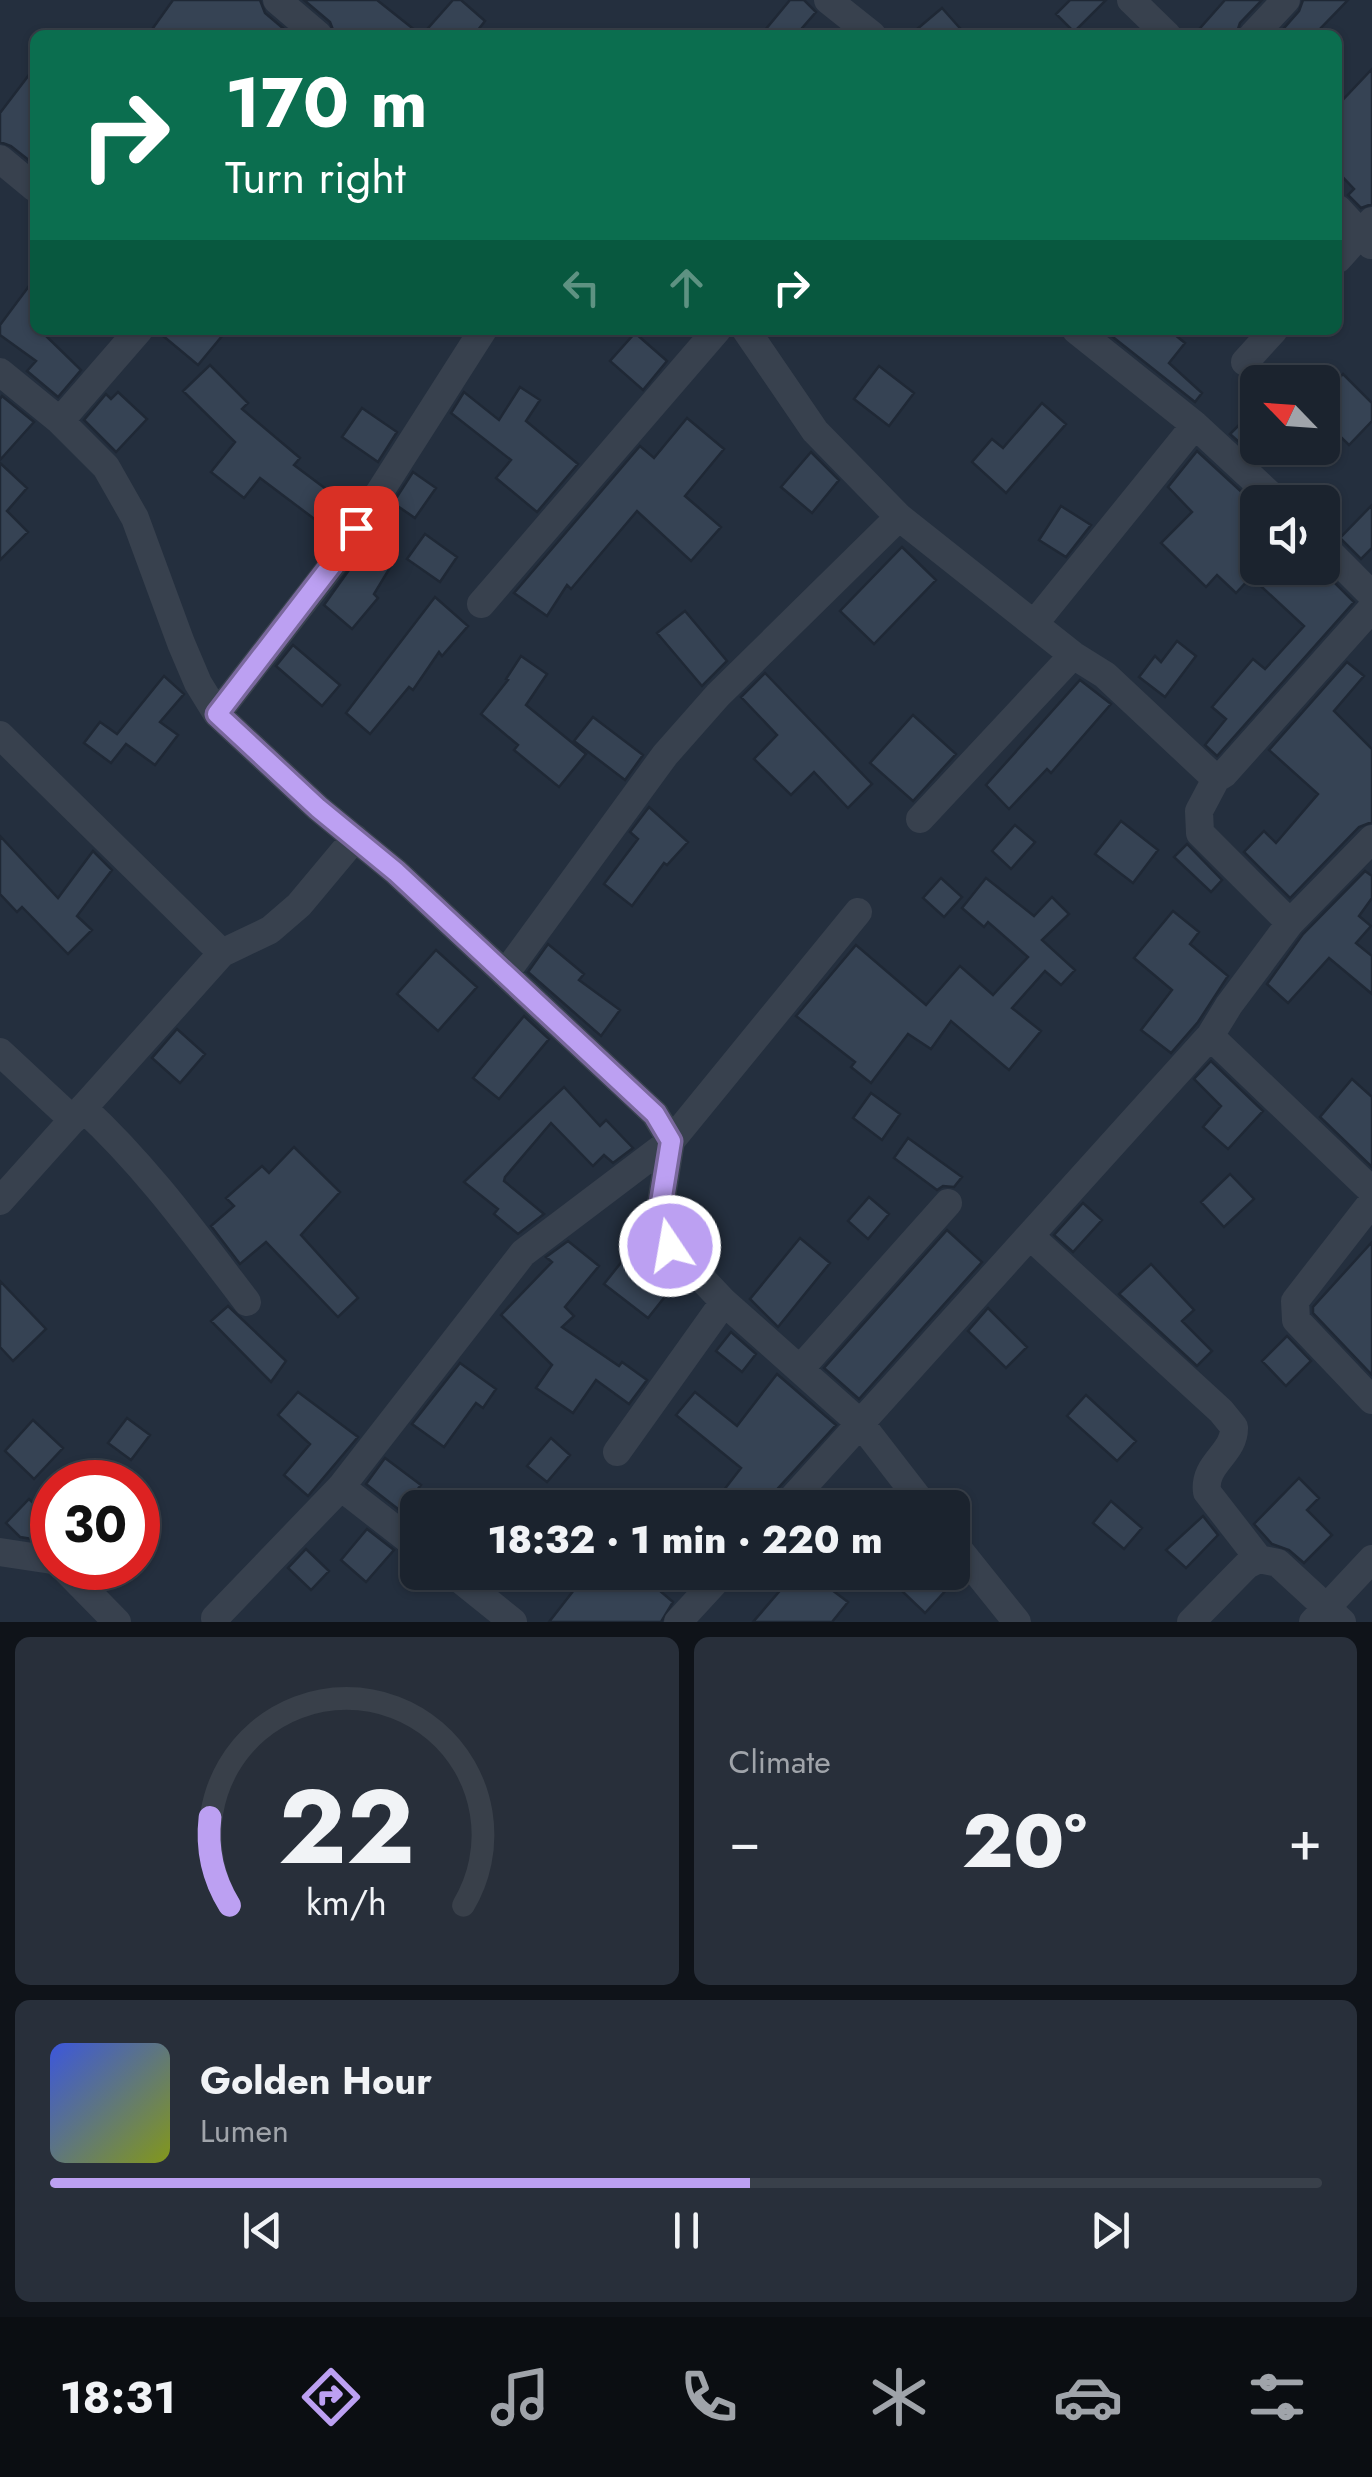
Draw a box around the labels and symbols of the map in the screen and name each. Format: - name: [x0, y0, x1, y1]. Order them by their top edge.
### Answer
- north arrow: [1240, 365, 1340, 465]
- pin: [314, 486, 399, 571]
- position arrow: [618, 1194, 722, 1298]
- speed limit sign: 30: [30, 1460, 160, 1590]

